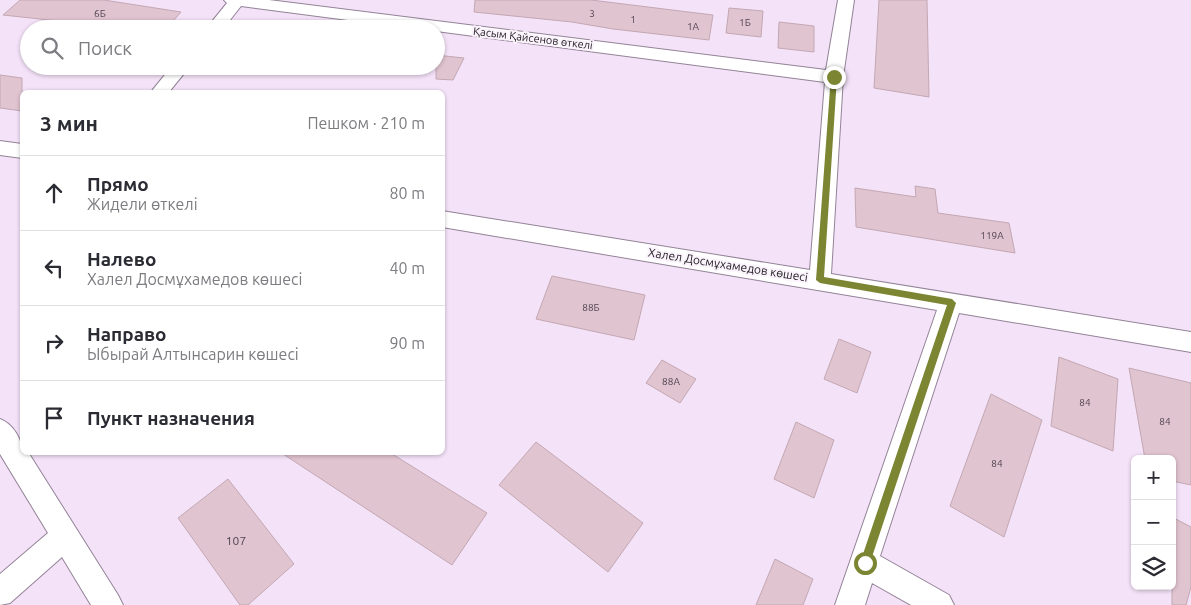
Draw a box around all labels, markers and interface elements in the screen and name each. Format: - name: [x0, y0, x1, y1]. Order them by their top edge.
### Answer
- house number: 6Б: [94, 8, 106, 19]
- house number: 3: [589, 8, 595, 19]
- house number: 1: [630, 14, 636, 25]
- house number: 1Б: [739, 17, 751, 28]
- search box: [20, 20, 445, 75]
- house number: 1А: [687, 21, 700, 32]
- street label: Қасым Қайсенов өткелі: [473, 25, 593, 51]
- icon: search: [38, 34, 66, 62]
- text: Поиск: [78, 37, 132, 59]
- route end: [823, 66, 846, 89]
- text: 3 мин: [40, 111, 98, 135]
- text: Пешком · 210 m: [307, 114, 425, 132]
- text: Прямо: [87, 173, 149, 195]
- icon: ahead: [40, 179, 68, 207]
- text: 80 m: [389, 184, 425, 202]
- text: Жидели өткелі: [87, 195, 198, 213]
- house number: 119А: [980, 230, 1004, 241]
- street label: Халел Досмұхамедов көшесі: [647, 245, 809, 284]
- text: Налево: [87, 248, 156, 270]
- icon: left: [40, 254, 68, 282]
- text: 40 m: [389, 259, 425, 277]
- text: Халел Досмұхамедов көшесі: [87, 270, 302, 288]
- house number: 88Б: [582, 302, 600, 313]
- text: Направо: [87, 323, 167, 345]
- icon: right: [40, 329, 68, 357]
- text: 90 m: [389, 334, 425, 352]
- text: Ыбырай Алтынсарин көшесі: [87, 345, 299, 363]
- house number: 88А: [662, 376, 680, 387]
- house number: 84: [1079, 397, 1091, 408]
- icon: arrive: [40, 404, 68, 432]
- text: Пункт назначения: [87, 407, 255, 429]
- house number: 84: [1159, 416, 1171, 427]
- map controls: [1131, 455, 1176, 590]
- button: +: [1131, 455, 1176, 500]
- house number: 84: [991, 458, 1003, 469]
- button: −: [1131, 500, 1176, 545]
- house number: 107: [226, 534, 246, 547]
- button: layers: [1131, 545, 1176, 590]
- route start: [854, 552, 877, 575]

